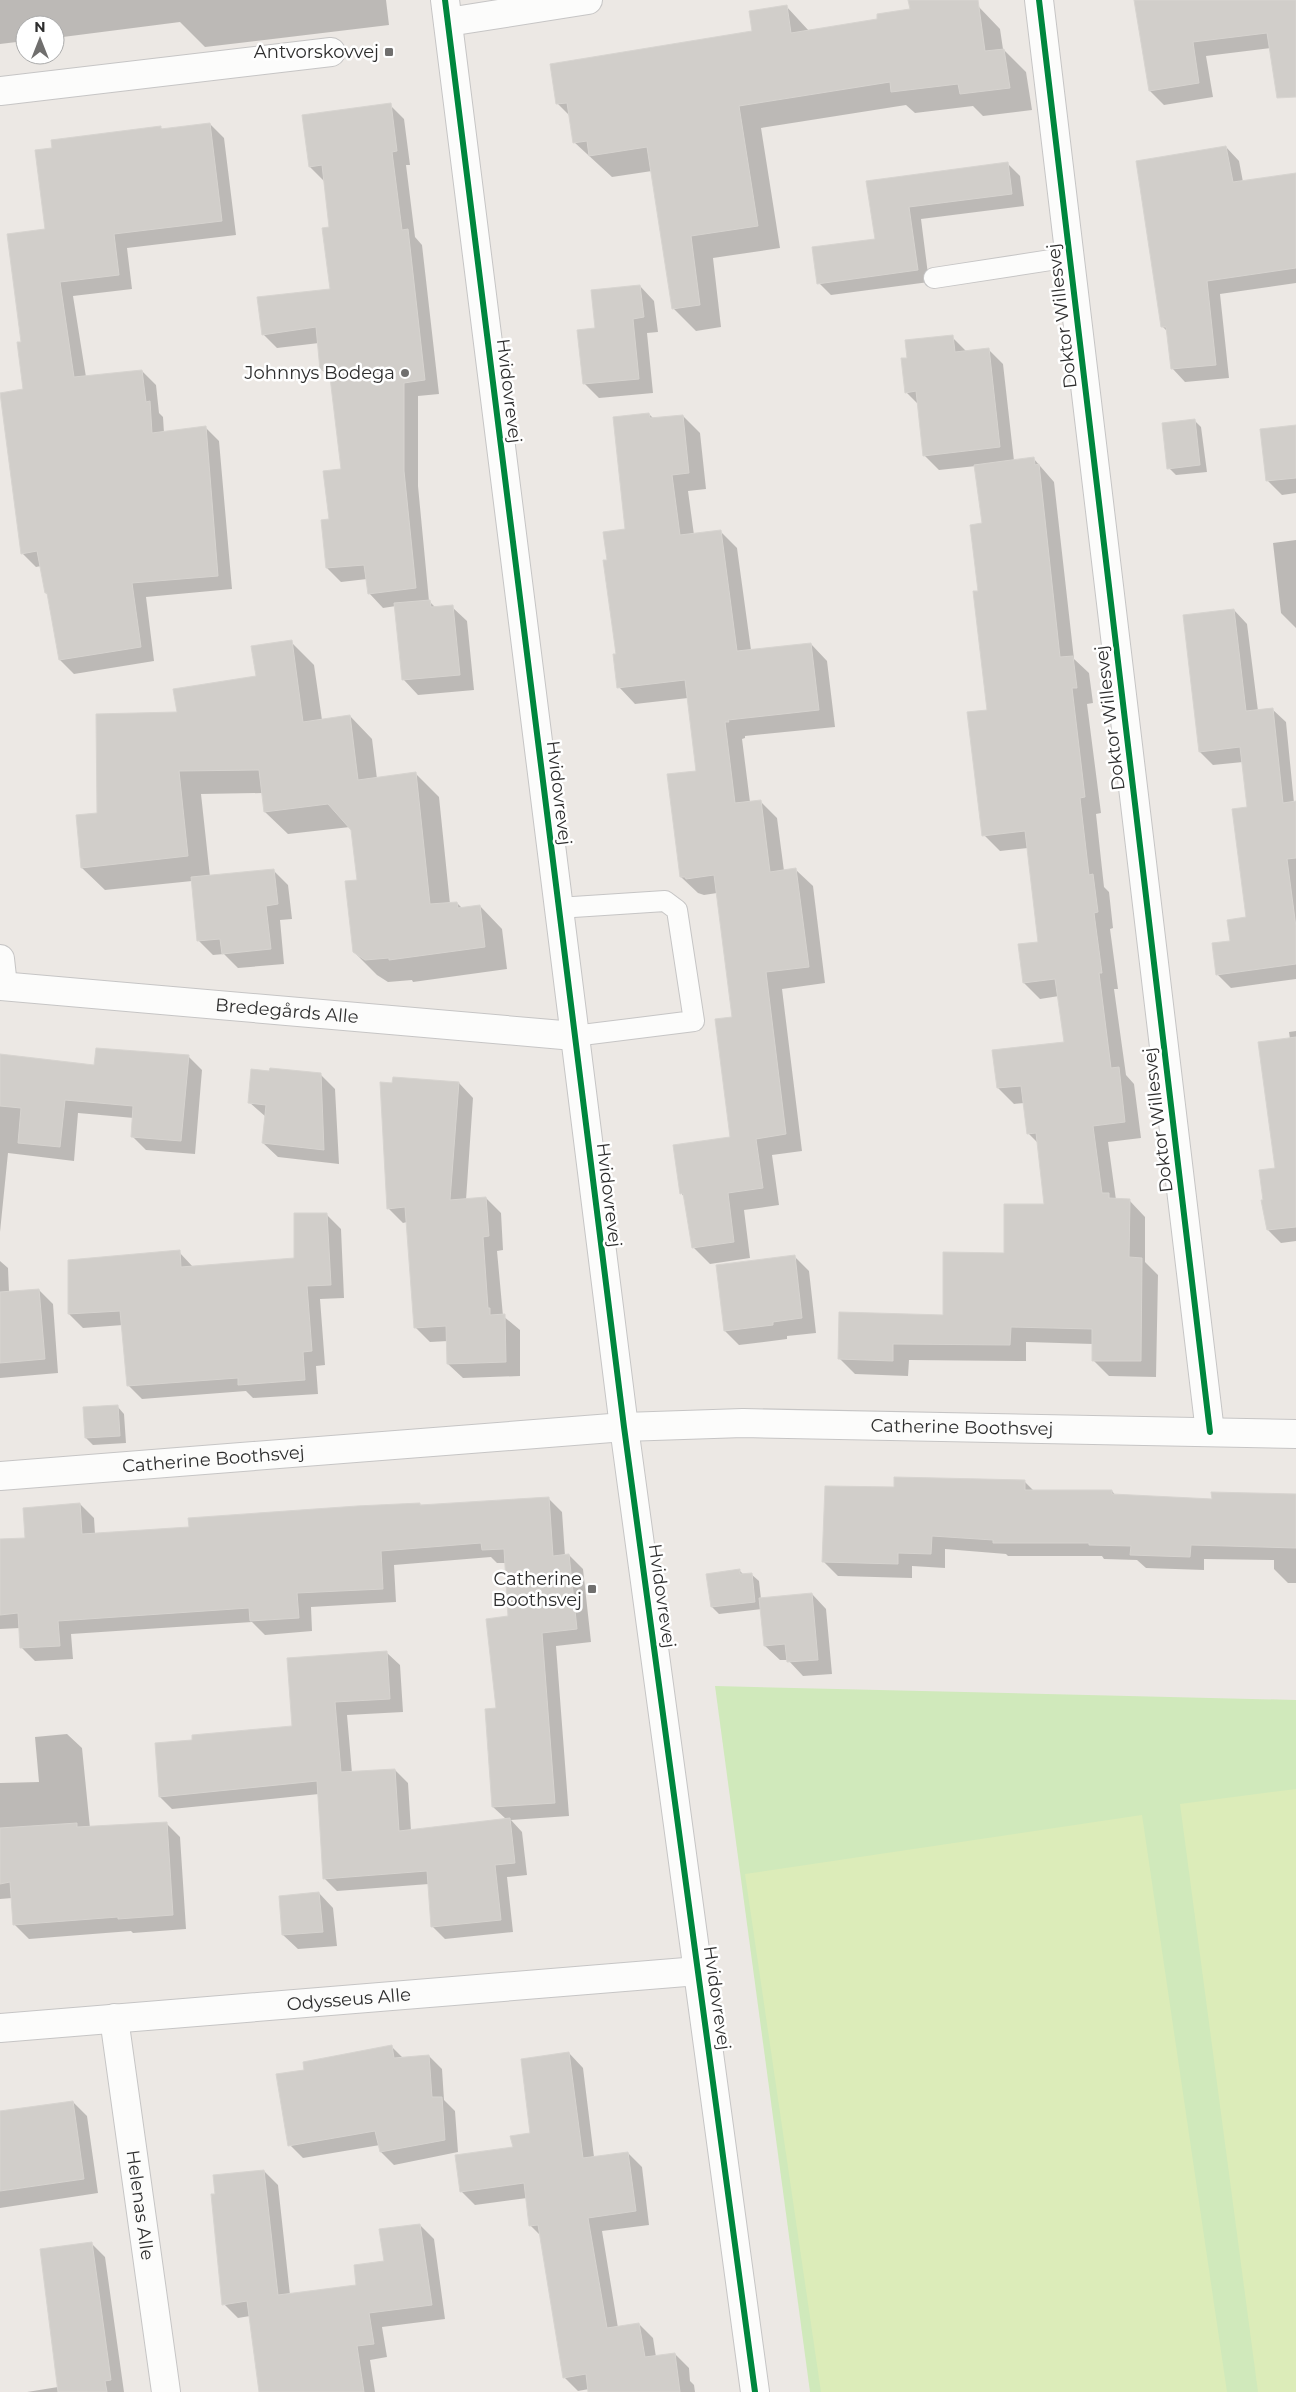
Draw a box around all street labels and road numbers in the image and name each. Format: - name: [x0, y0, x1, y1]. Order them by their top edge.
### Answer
- street label: Doktor Willesvej: [1042, 242, 1082, 390]
- street label: Hvidovrevej: [492, 338, 526, 444]
- street label: Doktor Willesvej: [1090, 644, 1130, 792]
- street label: Hvidovrevej: [542, 740, 576, 846]
- street label: Bredegårds Alle: [214, 994, 360, 1028]
- street label: Doktor Willesvej: [1138, 1046, 1178, 1194]
- street label: Hvidovrevej: [592, 1142, 626, 1248]
- street label: Catherine Boothsvej: [870, 1415, 1054, 1440]
- street label: Catherine Boothsvej: [121, 1441, 305, 1477]
- street label: Hvidovrevej: [644, 1542, 680, 1650]
- street label: Hvidovrevej: [699, 1944, 735, 2052]
- street label: Odysseus Alle: [286, 1983, 412, 2016]
- street label: Helenas Alle: [121, 2149, 159, 2262]

